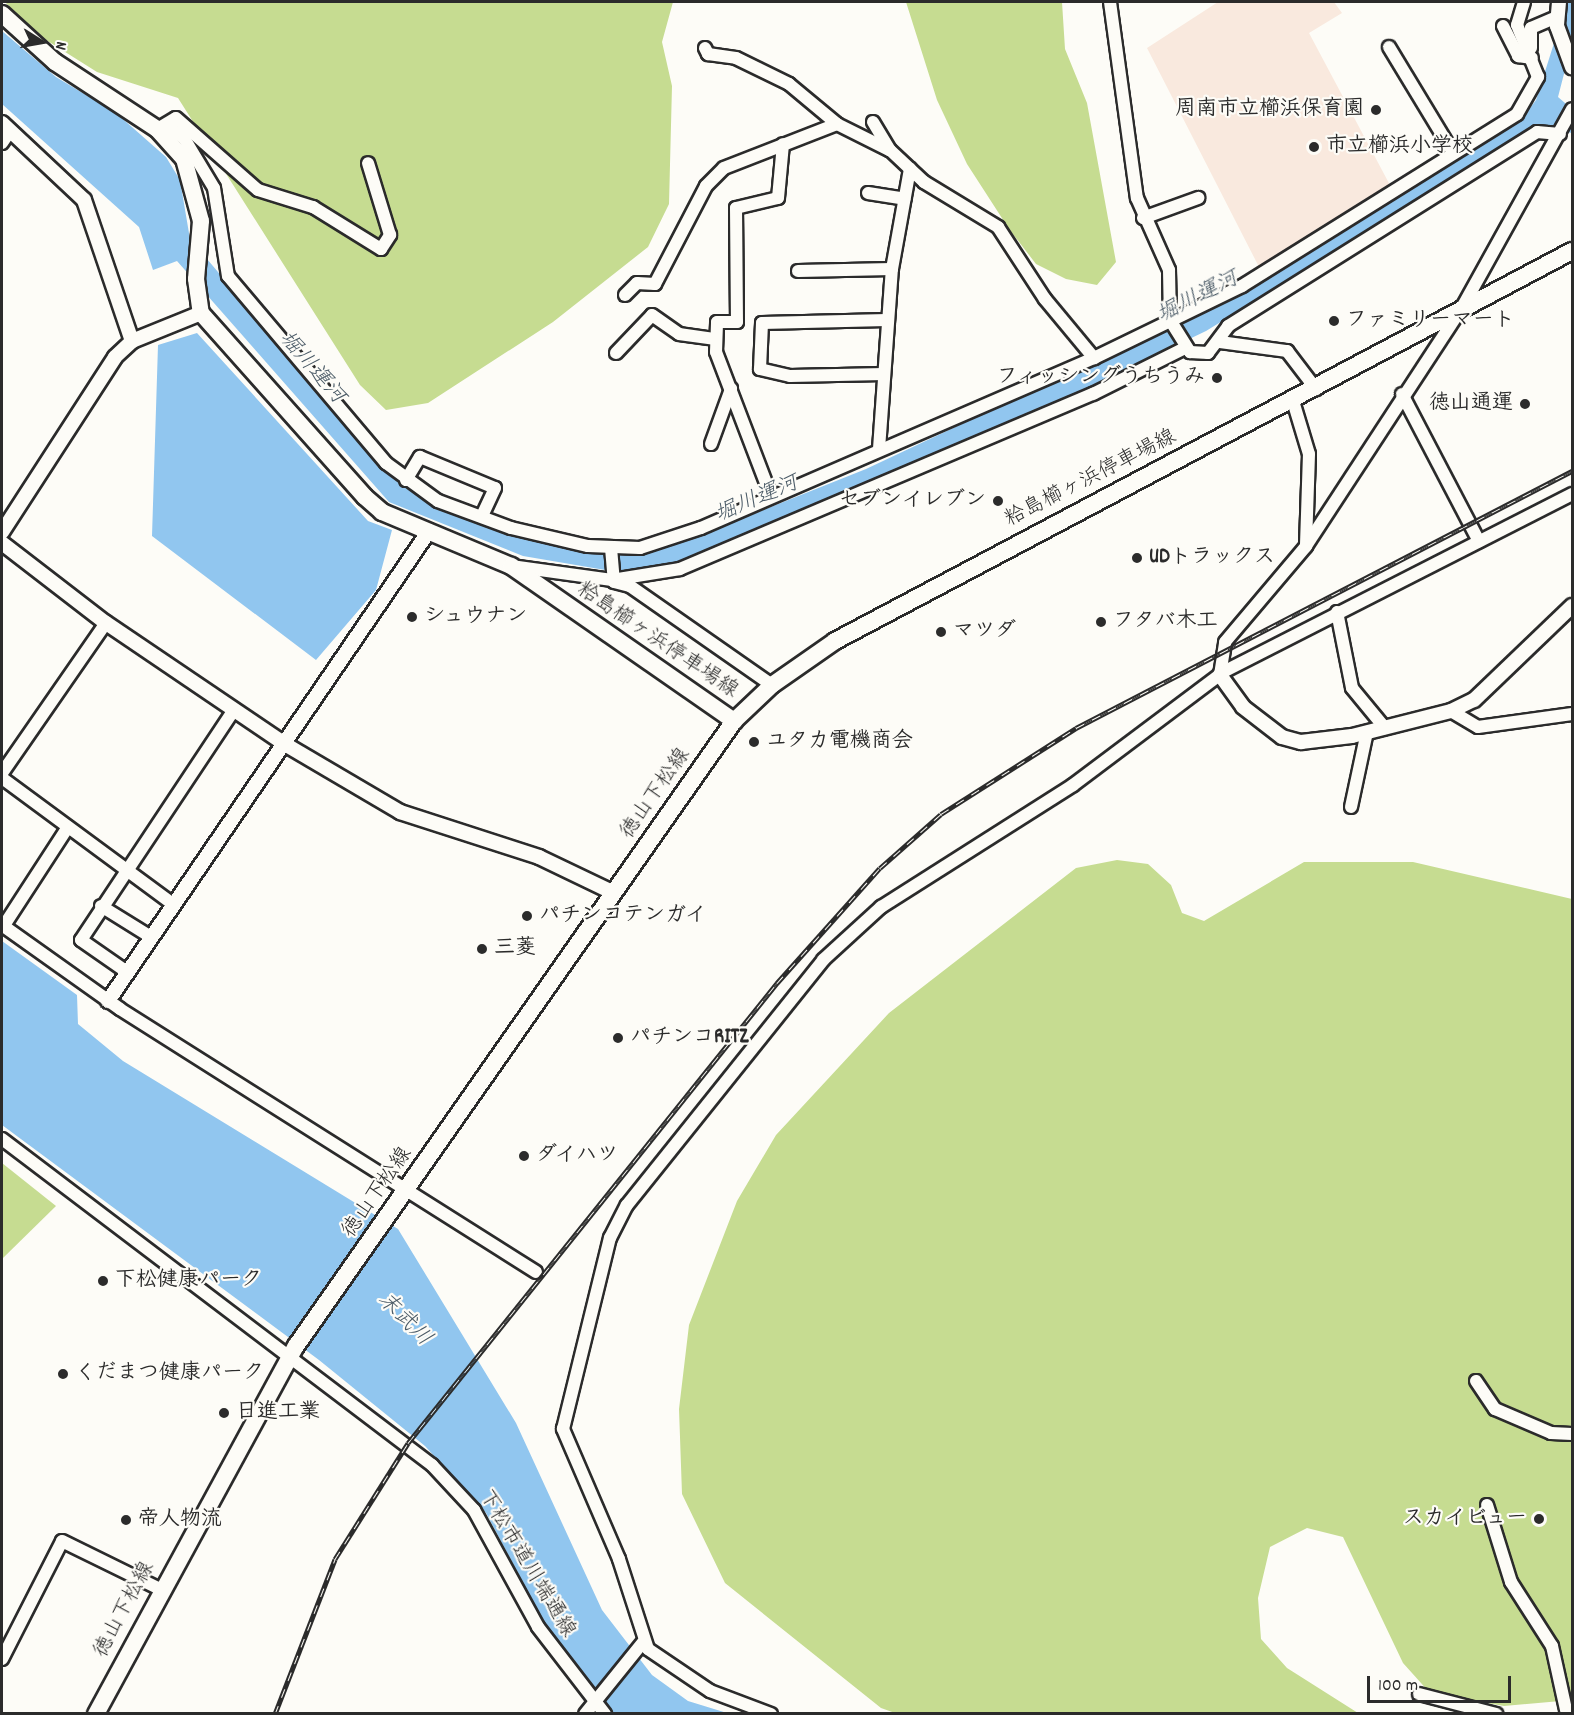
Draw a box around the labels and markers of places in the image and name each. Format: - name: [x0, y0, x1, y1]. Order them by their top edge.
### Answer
- place label: 周南市立櫛浜保育園: [1175, 97, 1364, 123]
- marker: 周南市立櫛浜保育園: [1369, 103, 1383, 117]
- place label: 市立櫛浜小学校: [1326, 134, 1473, 160]
- marker: 市立櫛浜小学校: [1307, 140, 1321, 154]
- place label: ファミリーマート: [1346, 308, 1514, 334]
- marker: ファミリーマート: [1327, 314, 1341, 328]
- place label: フィッシングうちうみ: [995, 365, 1205, 391]
- marker: フィッシングうちうみ: [1210, 371, 1224, 385]
- place label: 徳山通運: [1429, 391, 1513, 417]
- marker: 徳山通運: [1518, 397, 1532, 411]
- place label: セブンイレブン: [839, 488, 986, 514]
- marker: セブンイレブン: [991, 494, 1005, 508]
- place label: UDトラックス: [1149, 545, 1275, 571]
- marker: UDトラックス: [1130, 551, 1144, 565]
- place label: シュウナン: [424, 604, 529, 630]
- place label: フタバ木工: [1113, 609, 1218, 635]
- marker: シュウナン: [405, 610, 419, 624]
- marker: フタバ木工: [1094, 615, 1108, 629]
- place label: マツダ: [953, 619, 1016, 645]
- marker: マツダ: [934, 625, 948, 639]
- place label: ユタカ電機商会: [766, 729, 913, 755]
- marker: ユタカ電機商会: [747, 735, 761, 749]
- place label: パチンコテンガイ: [539, 903, 707, 929]
- marker: パチンコテンガイ: [520, 909, 534, 923]
- place label: 三菱: [494, 936, 536, 962]
- marker: 三菱: [475, 942, 489, 956]
- place label: パチンコRITZ: [630, 1025, 748, 1051]
- marker: パチンコRITZ: [611, 1031, 625, 1045]
- place label: ダイハツ: [536, 1143, 620, 1169]
- marker: ダイハツ: [517, 1149, 531, 1163]
- place label: 下松健康パーク: [115, 1268, 262, 1294]
- marker: 下松健康パーク: [96, 1274, 110, 1288]
- place label: くだまつ健康パーク: [75, 1361, 264, 1387]
- marker: くだまつ健康パーク: [56, 1367, 70, 1381]
- place label: 日進工業: [236, 1400, 320, 1426]
- marker: 日進工業: [217, 1406, 231, 1420]
- place label: スカイビュー: [1401, 1506, 1527, 1532]
- place label: 帝人物流: [138, 1507, 222, 1533]
- marker: スカイビュー: [1532, 1512, 1546, 1526]
- marker: 帝人物流: [119, 1513, 133, 1527]

